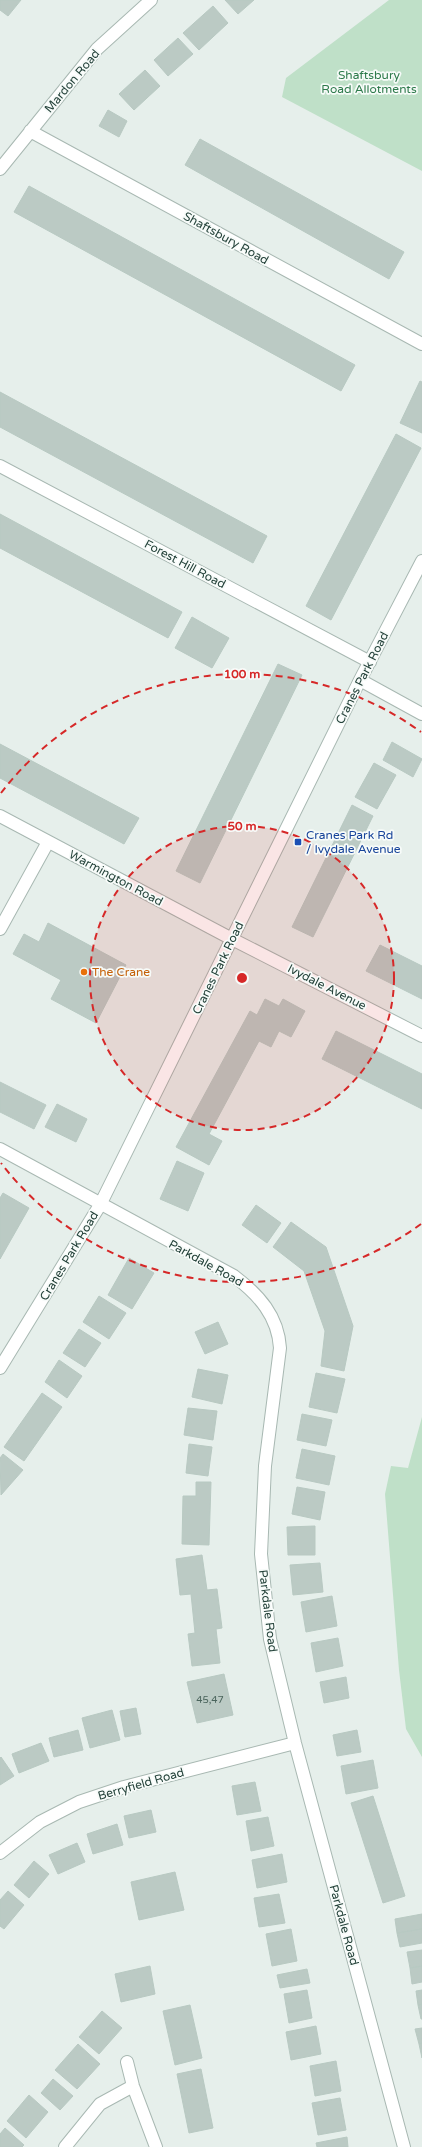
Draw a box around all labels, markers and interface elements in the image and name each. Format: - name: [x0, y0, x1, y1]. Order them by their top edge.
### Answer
- street label: Mardon Road: [41, 47, 103, 115]
- park label: Shaftsbury Road Allotments: [321, 68, 417, 96]
- street label: Shaftsbury Road: [181, 209, 271, 267]
- street label: Forest Hill Road: [142, 537, 228, 591]
- street label: Cranes Park Road: [333, 630, 391, 726]
- text: 100 m: [224, 667, 260, 681]
- text: 50 m: [227, 819, 257, 833]
- place label: Cranes Park Rd / Ivydale Avenue: [306, 828, 401, 856]
- marker: Cranes Park Rd / Ivydale Avenue: [293, 837, 303, 847]
- street label: Warmington Road: [67, 847, 165, 909]
- street label: Cranes Park Road: [189, 919, 247, 1017]
- street label: Ivydale Avenue: [285, 961, 369, 1013]
- place label: The Crane: [92, 965, 150, 979]
- marker: The Crane: [79, 967, 89, 977]
- centre of rings: [235, 971, 249, 985]
- street label: Cranes Park Road: [37, 1209, 101, 1303]
- street label: Parkdale Road: [166, 1237, 246, 1289]
- street label: Parkdale Road: [256, 1569, 280, 1653]
- house number: 45,47: [196, 1694, 224, 1706]
- street label: Berryfield Road: [96, 1765, 186, 1803]
- street label: Parkdale Road: [327, 1883, 361, 1967]

